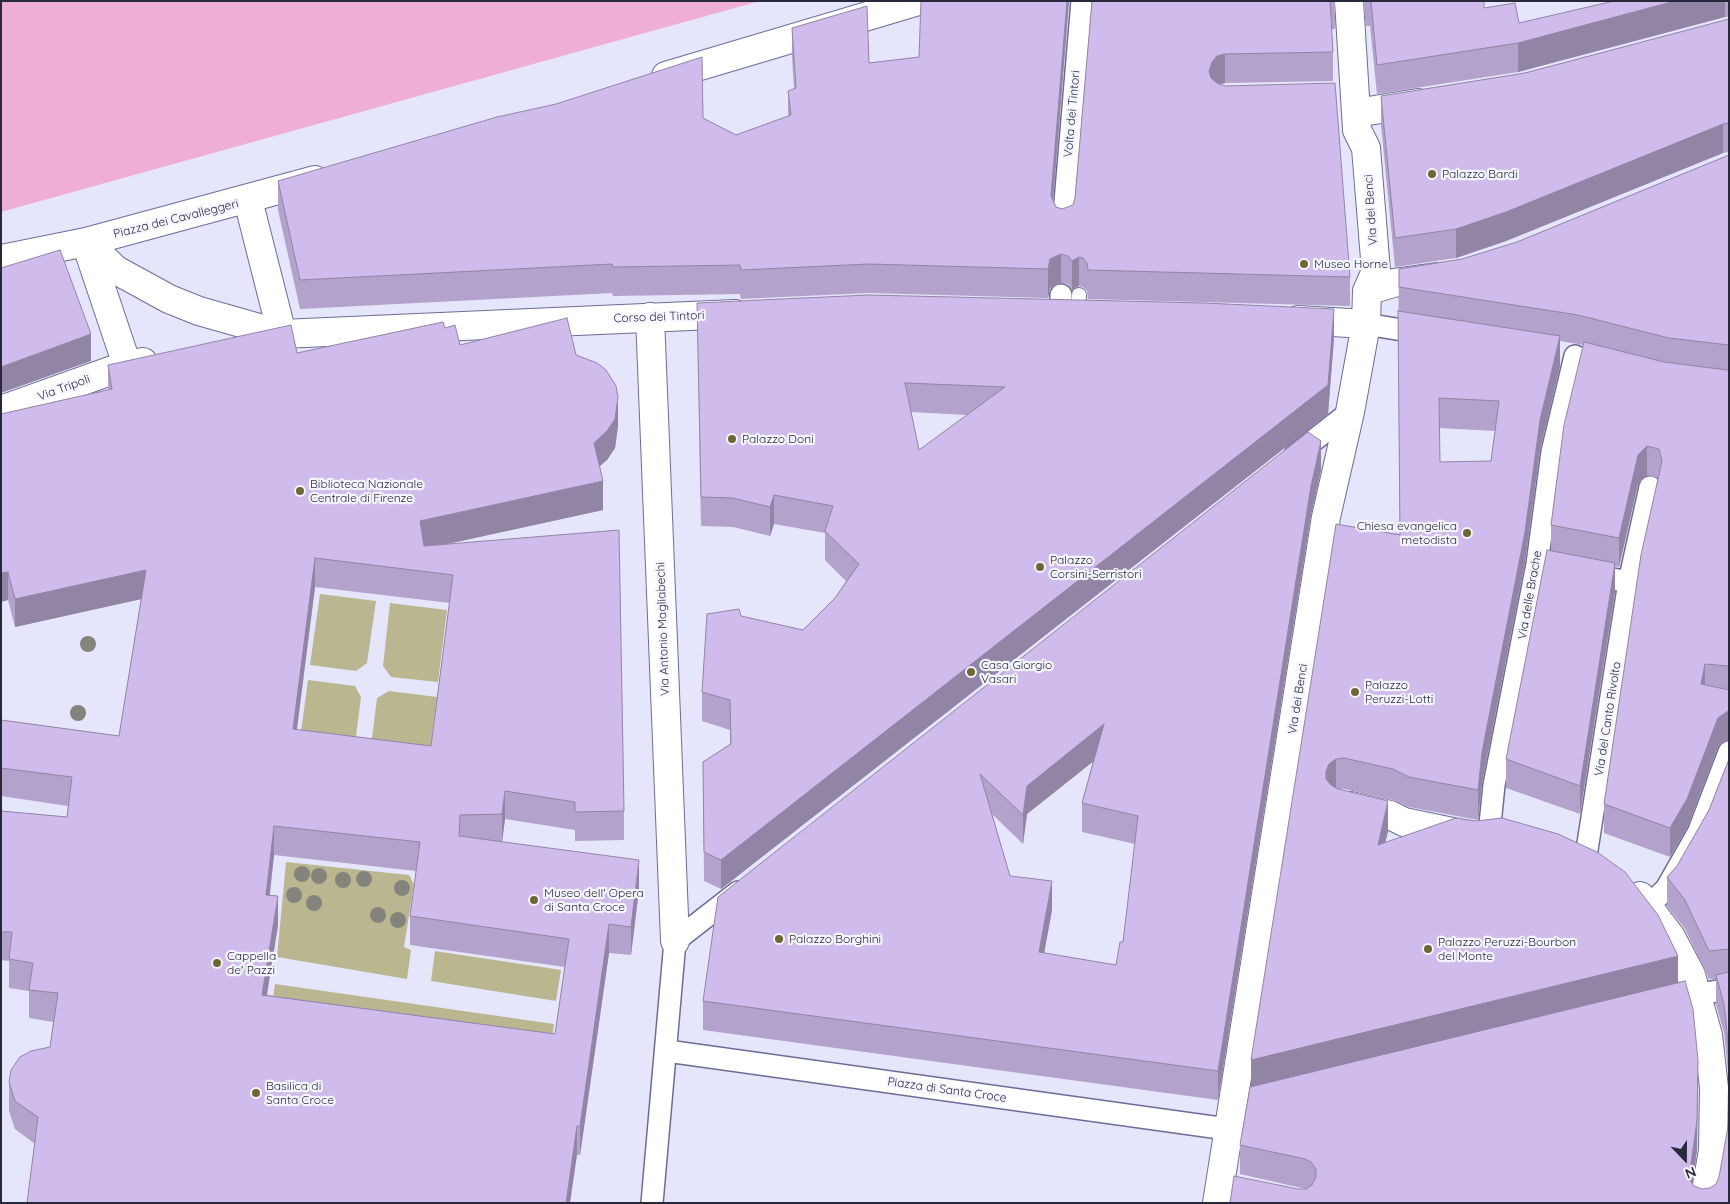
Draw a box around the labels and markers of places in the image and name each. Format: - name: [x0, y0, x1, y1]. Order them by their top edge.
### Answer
- place label: Palazzo Bardi: [1442, 167, 1518, 181]
- marker: Palazzo Bardi: [1426, 168, 1438, 180]
- place label: Museo Horne: [1314, 257, 1388, 271]
- marker: Museo Horne: [1298, 258, 1310, 270]
- place label: Palazzo Doni: [742, 432, 814, 446]
- marker: Palazzo Doni: [726, 433, 738, 445]
- place label: Biblioteca Nazionale Centrale di Firenze: [310, 477, 423, 505]
- marker: Biblioteca Nazionale Centrale di Firenze: [294, 485, 306, 497]
- place label: Chiesa evangelica metodista: [1357, 519, 1457, 547]
- marker: Chiesa evangelica metodista: [1461, 527, 1473, 539]
- place label: Palazzo Corsini-Serristori: [1050, 553, 1141, 581]
- marker: Palazzo Corsini-Serristori: [1034, 561, 1046, 573]
- place label: Casa Giorgio Vasari: [981, 658, 1052, 686]
- marker: Casa Giorgio Vasari: [965, 666, 977, 678]
- place label: Palazzo Peruzzi-Lotti: [1365, 678, 1433, 706]
- marker: Palazzo Peruzzi-Lotti: [1349, 686, 1361, 698]
- place label: Museo dell' Opera di Santa Croce: [544, 886, 644, 914]
- marker: Museo dell' Opera di Santa Croce: [528, 894, 540, 906]
- place label: Palazzo Borghini: [789, 932, 881, 946]
- marker: Palazzo Borghini: [773, 933, 785, 945]
- place label: Palazzo Peruzzi-Bourbon del Monte: [1438, 935, 1576, 963]
- marker: Palazzo Peruzzi-Bourbon del Monte: [1422, 943, 1434, 955]
- place label: Cappella de' Pazzi: [227, 949, 276, 977]
- marker: Cappella de' Pazzi: [211, 957, 223, 969]
- place label: Basilica di Santa Croce: [266, 1079, 334, 1107]
- marker: Basilica di Santa Croce: [250, 1087, 262, 1099]

